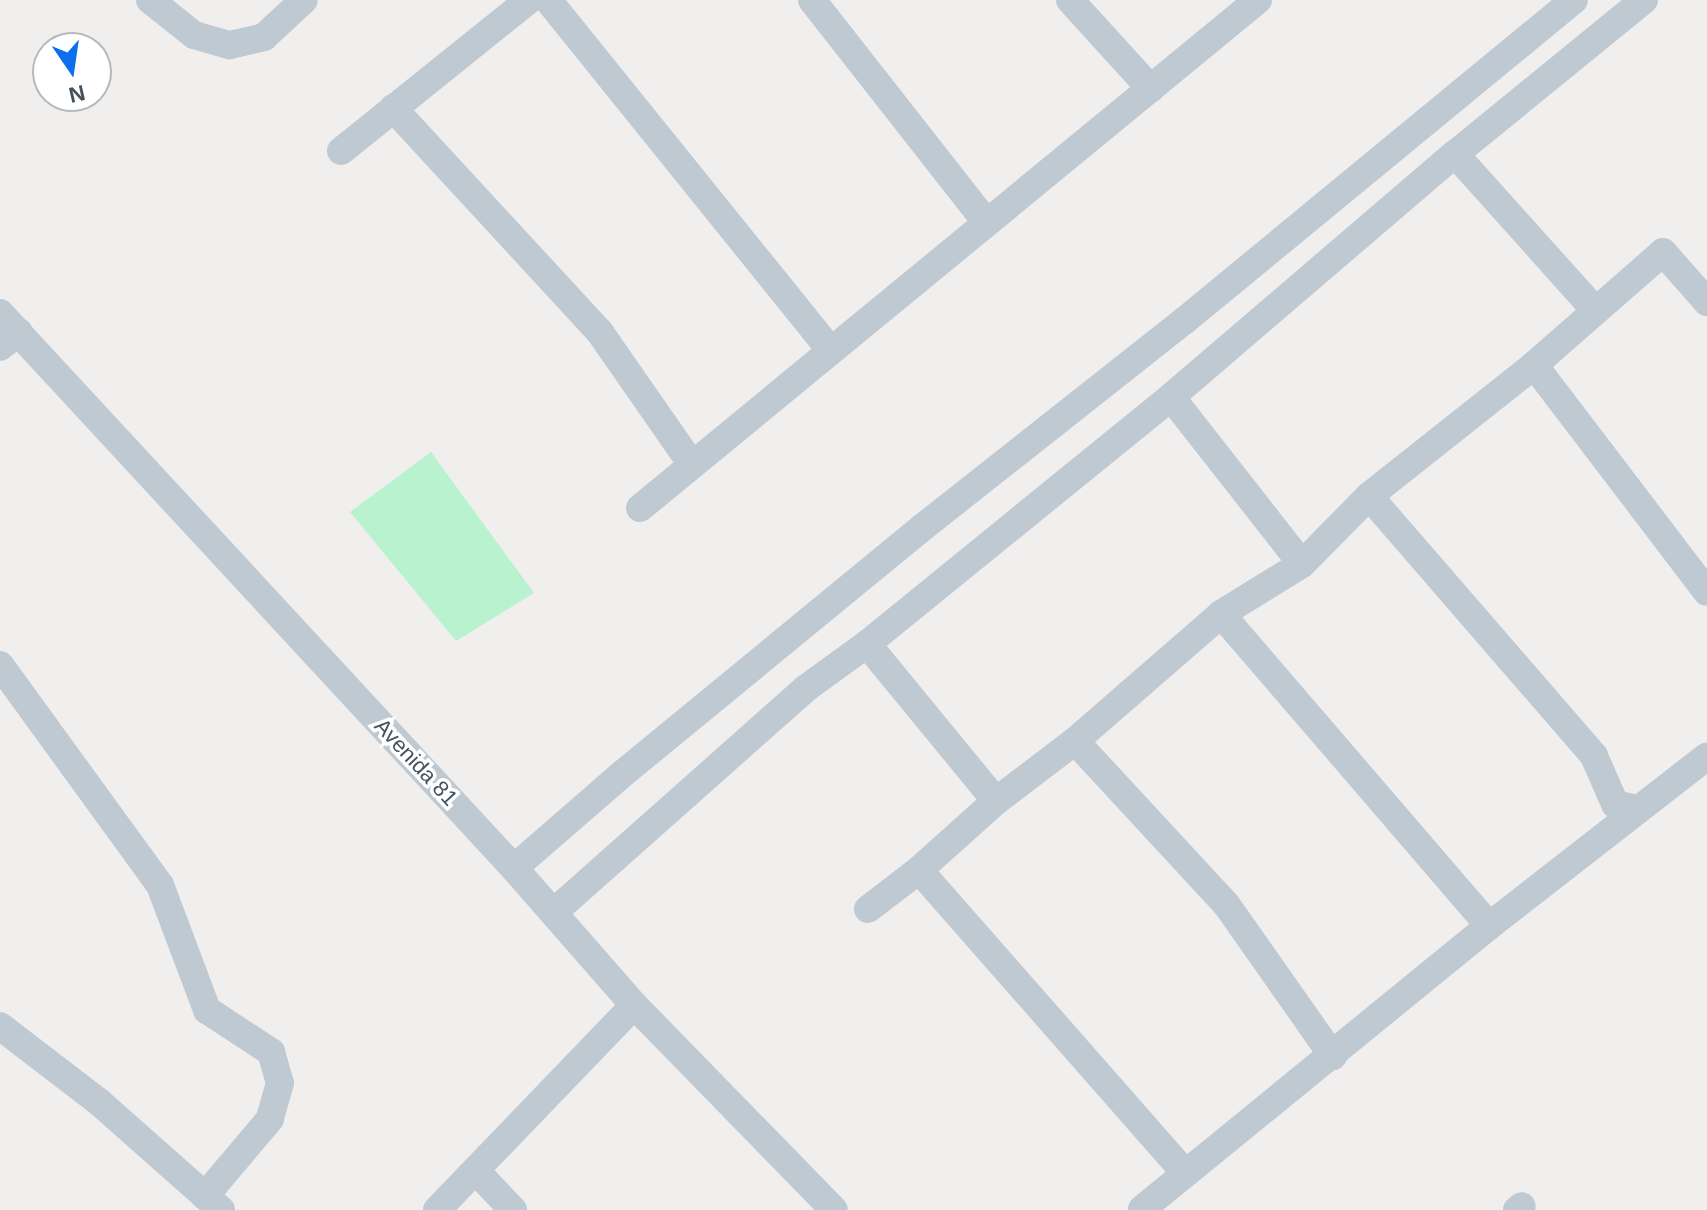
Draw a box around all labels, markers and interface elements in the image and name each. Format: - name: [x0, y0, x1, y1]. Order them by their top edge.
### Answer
- north arrow: [32, 32, 112, 112]
- text: N: [67, 80, 88, 108]
- street label: Avenida 81: [369, 713, 463, 811]

